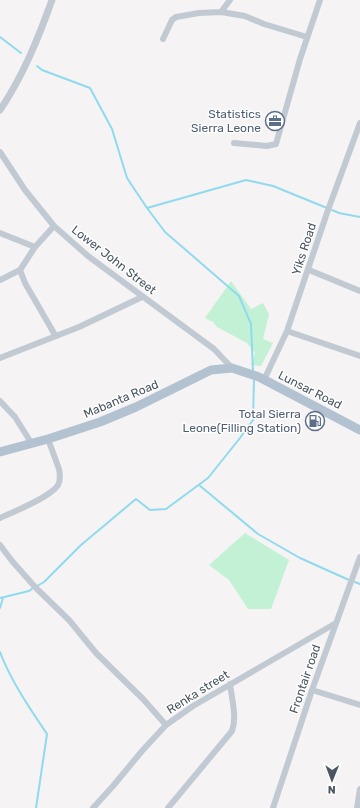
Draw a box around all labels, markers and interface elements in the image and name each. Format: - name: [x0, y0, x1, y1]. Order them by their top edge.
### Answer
- place label: Statistics Sierra Leone: [191, 107, 261, 135]
- office icon: Statistics Sierra Leone: [264, 110, 286, 132]
- street label: Yiks Road: [289, 221, 319, 277]
- street label: Lower John Street: [69, 223, 159, 298]
- street label: Lunsar Road: [276, 368, 344, 412]
- street label: Mabanta Road: [82, 377, 160, 421]
- place label: Total Sierra Leone(Filling Station): [183, 407, 301, 435]
- fuel station icon: Total Sierra Leone(Filling Station): [304, 410, 326, 432]
- street label: Frontair road: [287, 643, 323, 715]
- street label: Renka street: [164, 667, 232, 717]
- north arrow: [312, 760, 352, 800]
- text: N: [328, 783, 336, 796]

